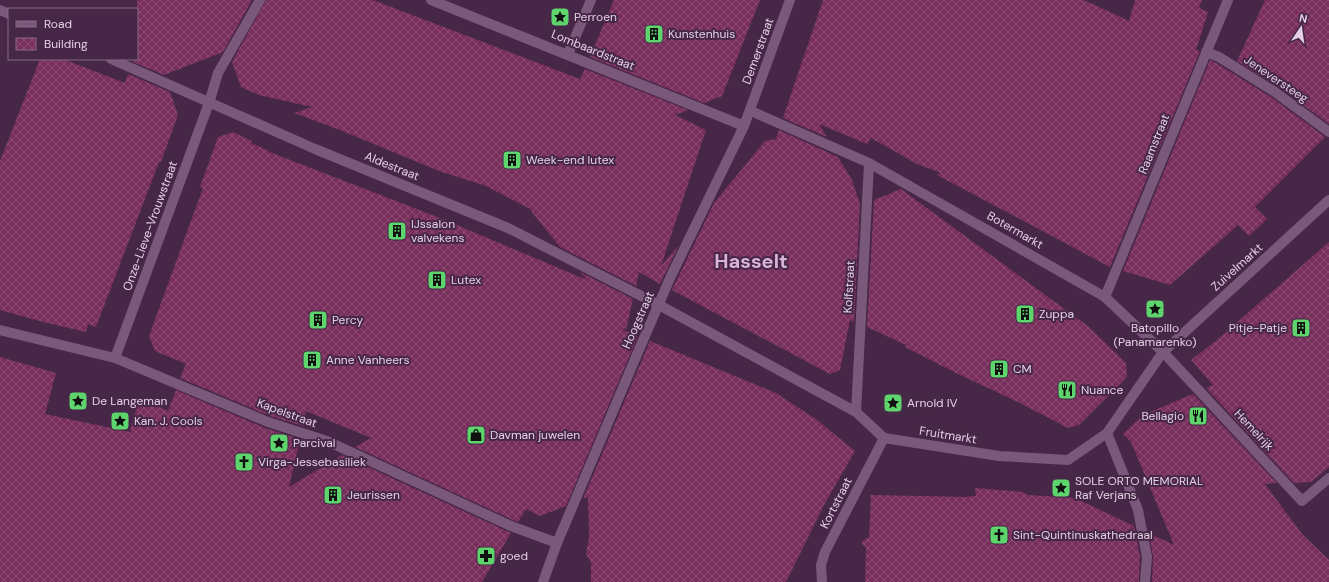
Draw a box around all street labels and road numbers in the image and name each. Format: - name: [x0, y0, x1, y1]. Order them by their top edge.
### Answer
- street label: Demerstraat: [739, 15, 778, 86]
- street label: Lombaardstraat: [549, 26, 637, 74]
- street label: Jeneversteeg: [1241, 52, 1311, 107]
- street label: Raamstraat: [1135, 111, 1173, 176]
- street label: Aldestraat: [362, 148, 422, 184]
- street label: Onze-Lieve-Vrouwstraat: [119, 159, 181, 293]
- street label: Botermarkt: [984, 207, 1046, 253]
- street label: Zuivelmarkt: [1208, 239, 1266, 294]
- street label: Kolfstraat: [840, 260, 858, 314]
- street label: Hoogstraat: [618, 288, 658, 351]
- street label: Kapelstraat: [255, 395, 320, 431]
- street label: Hemelrijk: [1231, 406, 1277, 454]
- street label: Fruitmarkt: [918, 423, 978, 447]
- street label: Kortstraat: [816, 474, 856, 531]

